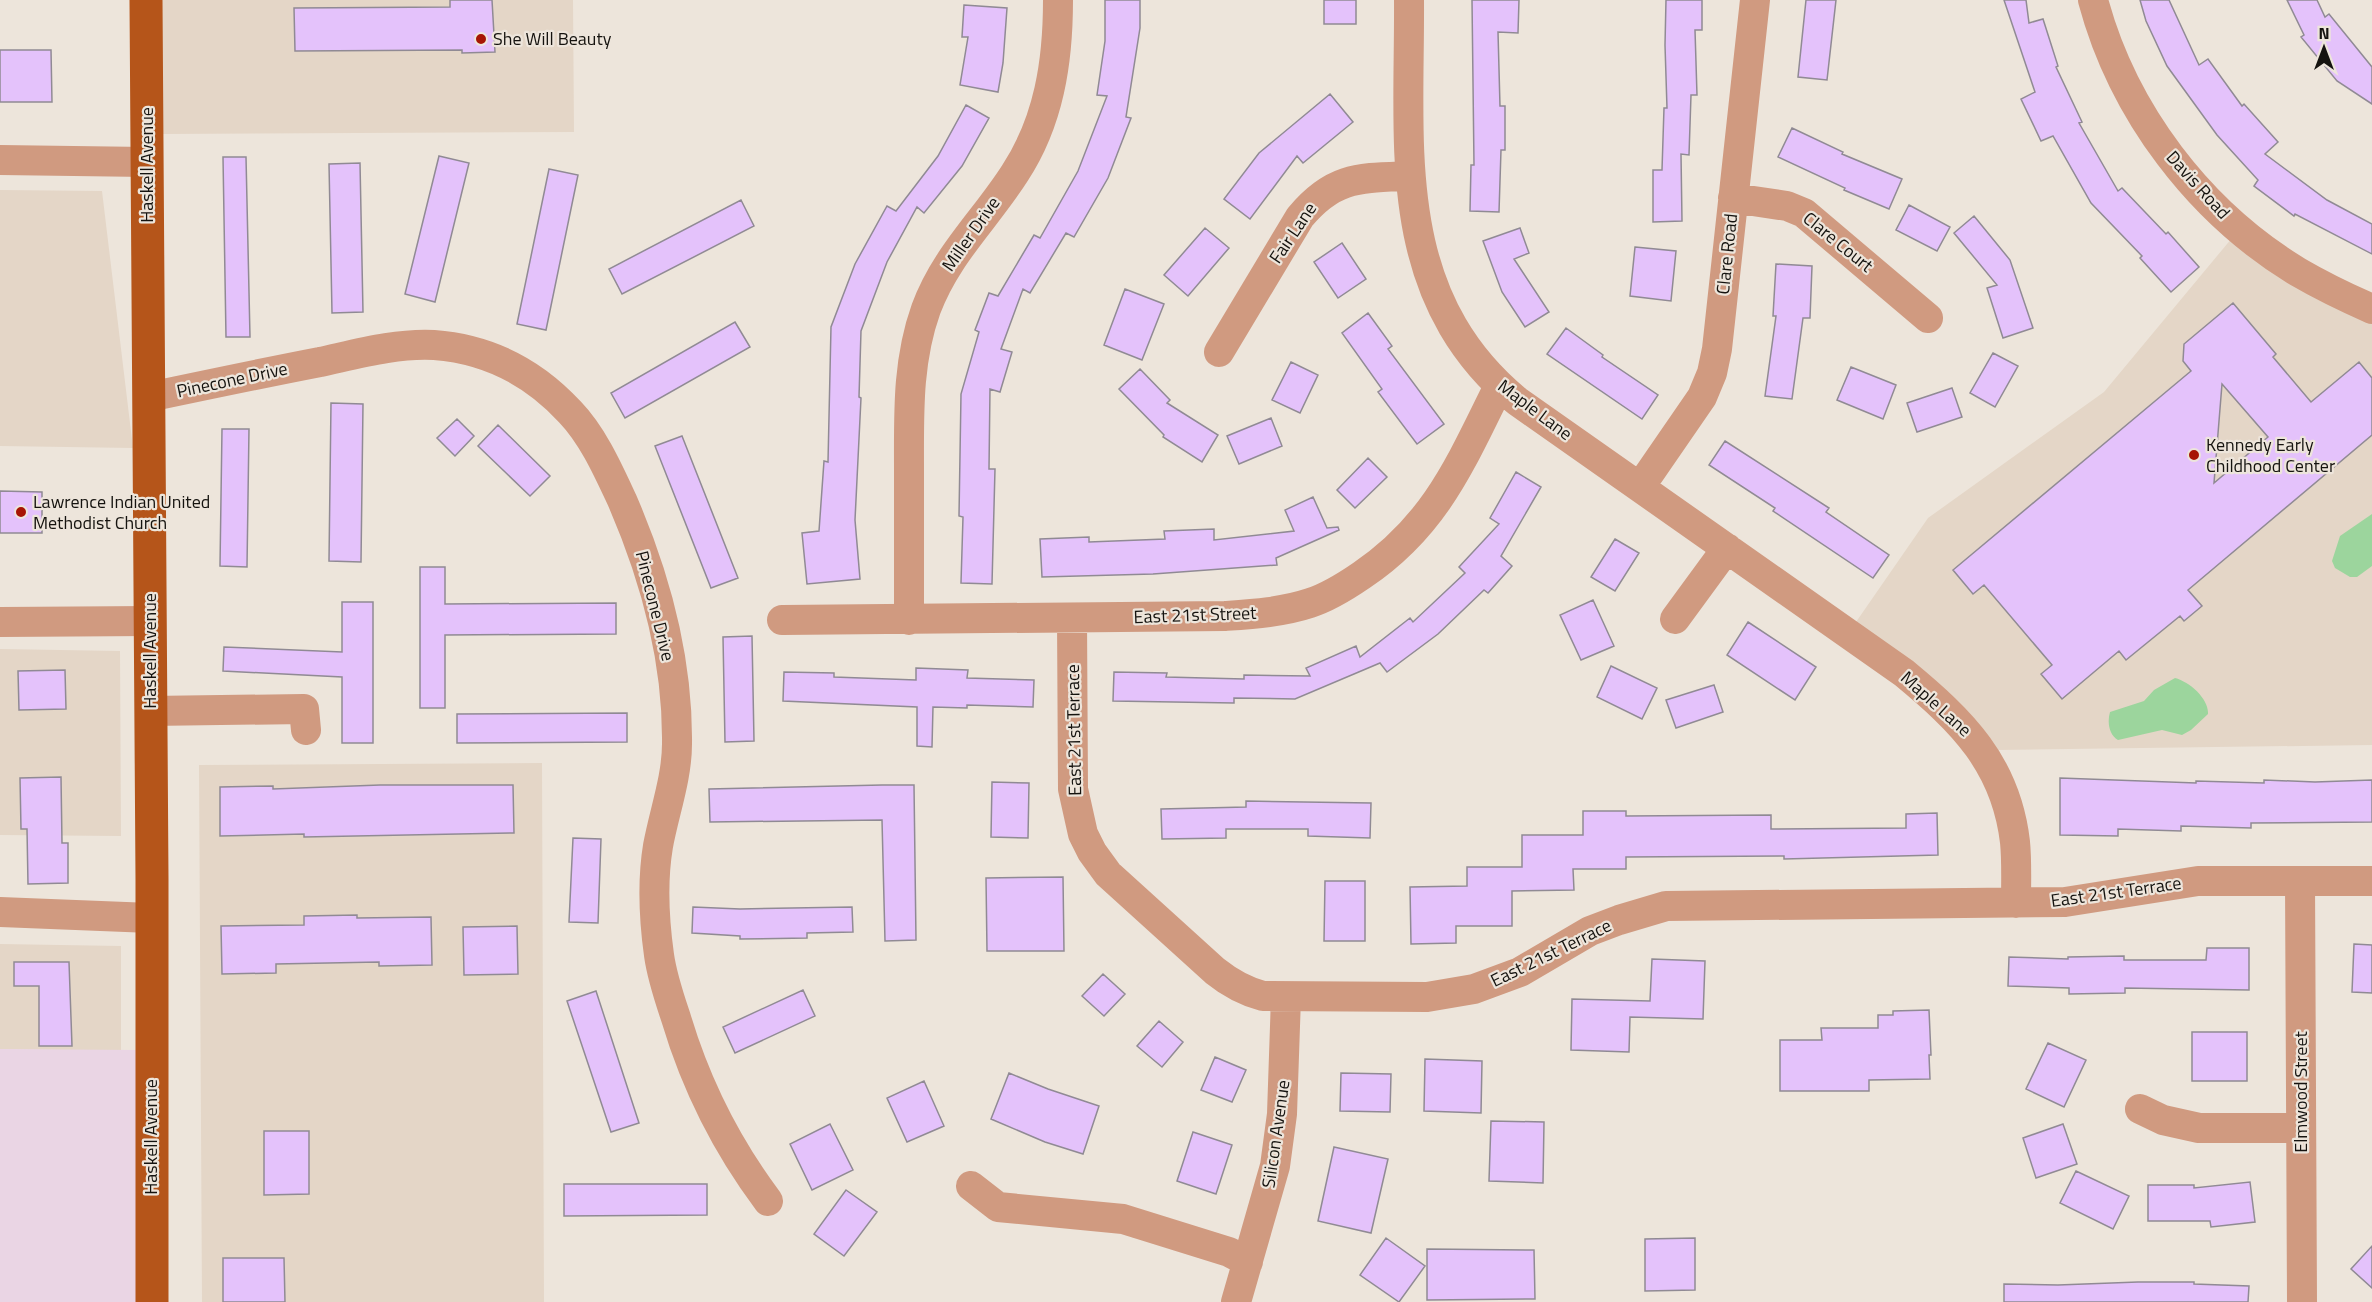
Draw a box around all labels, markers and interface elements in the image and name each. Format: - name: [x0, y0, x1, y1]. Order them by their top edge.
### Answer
- north arrow: [2294, 18, 2354, 78]
- text: N: [2318, 21, 2330, 45]
- place label: She Will Beauty: [493, 25, 612, 52]
- marker: She Will Beauty: [474, 32, 488, 46]
- street label: Haskell Avenue: [133, 107, 160, 223]
- street label: Davis Road: [2160, 144, 2237, 225]
- street label: Miller Drive: [935, 191, 1006, 277]
- street label: Fair Lane: [1262, 197, 1323, 269]
- street label: Clare Court: [1797, 205, 1880, 279]
- street label: Clare Road: [1709, 212, 1744, 296]
- street label: Pinecone Drive: [174, 355, 290, 404]
- street label: Maple Lane: [1492, 373, 1578, 447]
- place label: Kennedy Early Childhood Center: [2206, 431, 2335, 479]
- marker: Kennedy Early Childhood Center: [2187, 448, 2201, 462]
- place label: Lawrence Indian United Methodist Church: [33, 488, 210, 536]
- marker: Lawrence Indian United Methodist Church: [14, 505, 28, 519]
- street label: Pinecone Drive: [629, 548, 682, 664]
- street label: Haskell Avenue: [136, 593, 163, 709]
- street label: East 21st Street: [1133, 599, 1258, 630]
- street label: East 21st Terrace: [1059, 664, 1088, 796]
- street label: Maple Lane: [1895, 664, 1978, 743]
- street label: East 21st Terrace: [2049, 869, 2183, 914]
- street label: East 21st Terrace: [1486, 912, 1616, 994]
- street label: Elmwood Street: [2287, 1031, 2314, 1153]
- street label: Silicon Avenue: [1255, 1078, 1296, 1190]
- street label: Haskell Avenue: [137, 1079, 164, 1195]

